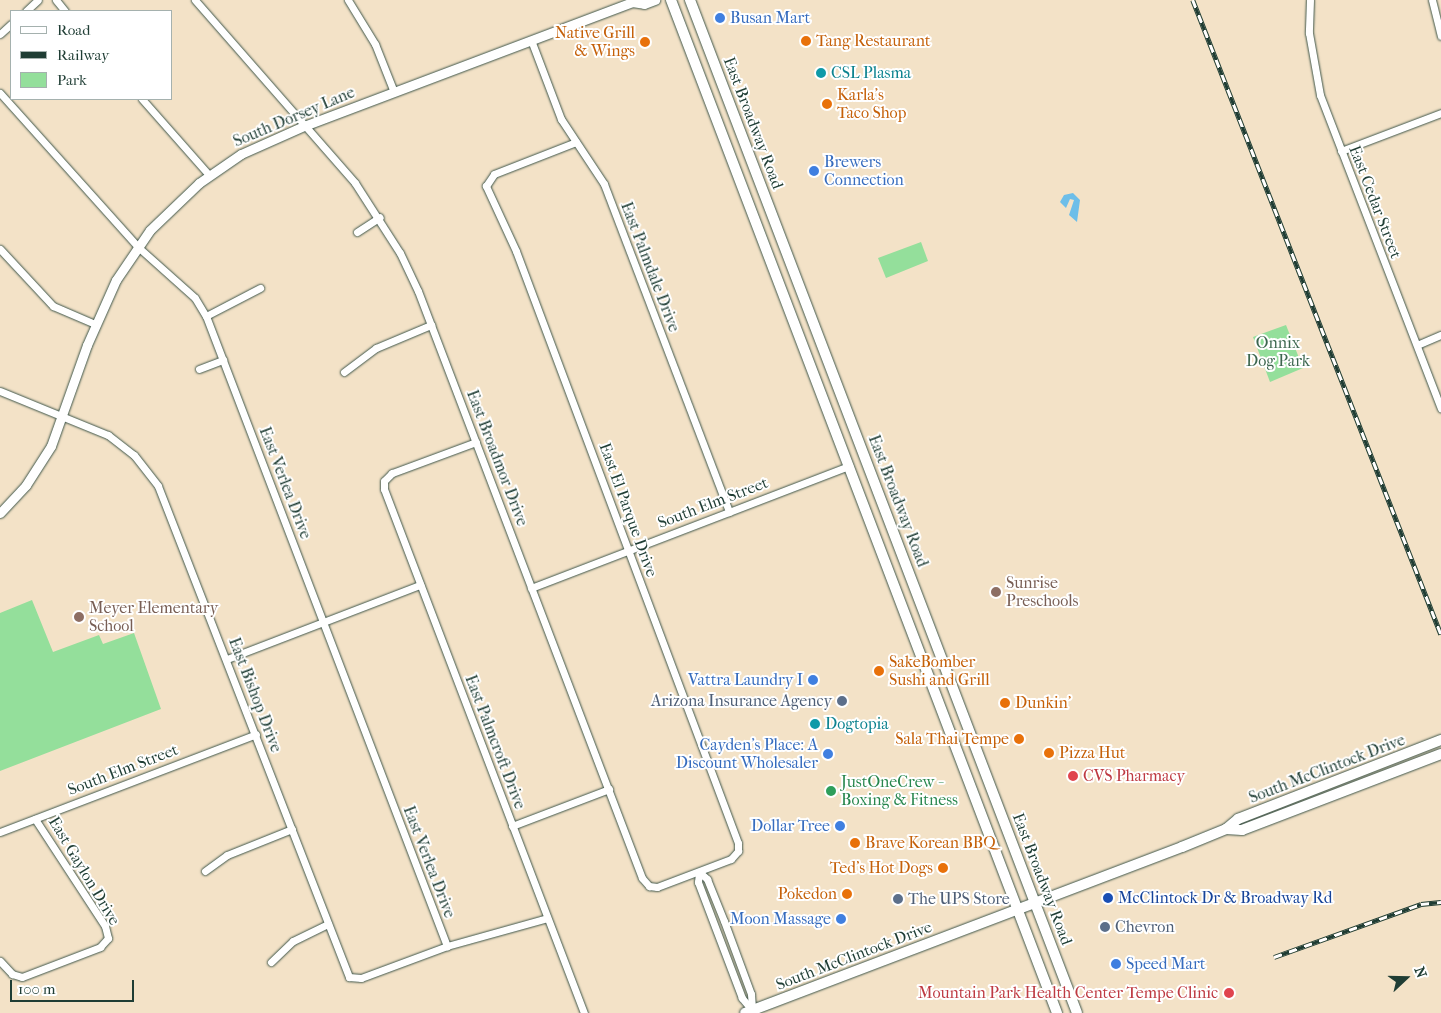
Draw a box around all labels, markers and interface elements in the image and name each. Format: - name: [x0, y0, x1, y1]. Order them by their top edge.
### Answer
- place label: Busan Mart: [730, 8, 810, 28]
- legend: [10, 10, 172, 100]
- marker: Busan Mart: [714, 12, 726, 24]
- text: Road: [57, 21, 90, 39]
- place label: Native Grill & Wings: [555, 23, 635, 61]
- place label: Tang Restaurant: [816, 31, 931, 51]
- marker: Tang Restaurant: [800, 35, 812, 47]
- marker: Native Grill & Wings: [639, 36, 651, 48]
- text: Railway: [57, 46, 109, 64]
- street label: East Broadway Road: [719, 54, 787, 192]
- place label: CSL Plasma: [831, 63, 911, 83]
- marker: CSL Plasma: [815, 67, 827, 79]
- text: Park: [57, 71, 87, 89]
- street label: South Dorsey Lane: [230, 83, 358, 151]
- place label: Karla’s Taco Shop: [837, 85, 906, 123]
- marker: Karla’s Taco Shop: [821, 98, 833, 110]
- street label: East Cedar Street: [1345, 143, 1405, 261]
- place label: Brewers Connection: [824, 152, 904, 190]
- marker: Brewers Connection: [808, 165, 820, 177]
- street label: East Palmdale Drive: [616, 199, 684, 335]
- park label: Onnix Dog Park: [1246, 333, 1310, 371]
- street label: East Broadmor Drive: [462, 387, 532, 529]
- street label: East Verlea Drive: [255, 424, 315, 542]
- street label: East Broadway Road: [864, 432, 932, 570]
- street label: East El Parque Drive: [595, 440, 661, 580]
- street label: South Elm Street: [655, 473, 771, 533]
- place label: Sunrise Preschools: [1006, 573, 1079, 611]
- marker: Sunrise Preschools: [990, 586, 1002, 598]
- place label: Meyer Elementary School: [89, 598, 218, 636]
- marker: Meyer Elementary School: [73, 611, 85, 623]
- street label: East Bishop Drive: [224, 635, 286, 755]
- place label: SakeBomber Sushi and Grill: [889, 652, 990, 690]
- marker: SakeBomber Sushi and Grill: [873, 665, 885, 677]
- place label: Vattra Laundry I: [688, 670, 803, 690]
- street label: East Palmcroft Drive: [461, 672, 529, 812]
- marker: Vattra Laundry I: [807, 674, 819, 686]
- place label: Arizona Insurance Agency: [651, 691, 832, 711]
- place label: Dunkin': [1015, 693, 1071, 713]
- marker: Arizona Insurance Agency: [836, 695, 848, 707]
- marker: Dunkin': [999, 697, 1011, 709]
- place label: Dogtopia: [825, 714, 889, 734]
- marker: Dogtopia: [809, 718, 821, 730]
- place label: Sala Thai Tempe: [895, 729, 1009, 749]
- street label: South McClintock Drive: [1246, 730, 1408, 808]
- marker: Sala Thai Tempe: [1013, 733, 1025, 745]
- place label: Cayden's Place: A Discount Wholesaler: [676, 735, 818, 773]
- street label: South Elm Street: [65, 740, 181, 800]
- place label: Pizza Hut: [1059, 743, 1126, 763]
- marker: Pizza Hut: [1043, 747, 1055, 759]
- marker: Cayden's Place: A Discount Wholesaler: [822, 748, 834, 760]
- place label: CVS Pharmacy: [1083, 766, 1185, 786]
- marker: CVS Pharmacy: [1067, 770, 1079, 782]
- place label: JustOneCrew - Boxing & Fitness: [841, 772, 958, 810]
- marker: JustOneCrew - Boxing & Fitness: [825, 785, 837, 797]
- street label: East Verlea Drive: [399, 803, 459, 921]
- street label: East Broadway Road: [1008, 810, 1076, 948]
- street label: East Gaylon Drive: [44, 813, 124, 929]
- place label: Dollar Tree: [751, 816, 830, 836]
- marker: Dollar Tree: [834, 820, 846, 832]
- place label: Brave Korean BBQ: [865, 833, 996, 853]
- marker: Brave Korean BBQ: [849, 837, 861, 849]
- place label: Ted's Hot Dogs: [830, 858, 933, 878]
- marker: Ted's Hot Dogs: [937, 862, 949, 874]
- place label: Pokedon: [778, 884, 837, 904]
- marker: Pokedon: [841, 888, 853, 900]
- place label: McClintock Dr & Broadway Rd: [1118, 888, 1332, 908]
- place label: The UPS Store: [908, 889, 1010, 909]
- marker: McClintock Dr & Broadway Rd: [1102, 892, 1114, 904]
- marker: The UPS Store: [892, 893, 904, 905]
- place label: Moon Massage: [730, 909, 831, 929]
- marker: Moon Massage: [835, 913, 847, 925]
- street label: South McClintock Drive: [773, 917, 935, 995]
- place label: Chevron: [1115, 917, 1174, 937]
- marker: Chevron: [1099, 921, 1111, 933]
- north arrow: [1381, 953, 1431, 1003]
- place label: Speed Mart: [1126, 954, 1206, 974]
- marker: Speed Mart: [1110, 958, 1122, 970]
- text: N: [1411, 964, 1430, 980]
- scale bar: [12, 970, 136, 1002]
- text: 100 m: [18, 980, 56, 998]
- place label: Mountain Park Health Center Tempe Clinic: [918, 983, 1218, 1003]
- marker: Mountain Park Health Center Tempe Clinic: [1222, 986, 1236, 1000]

